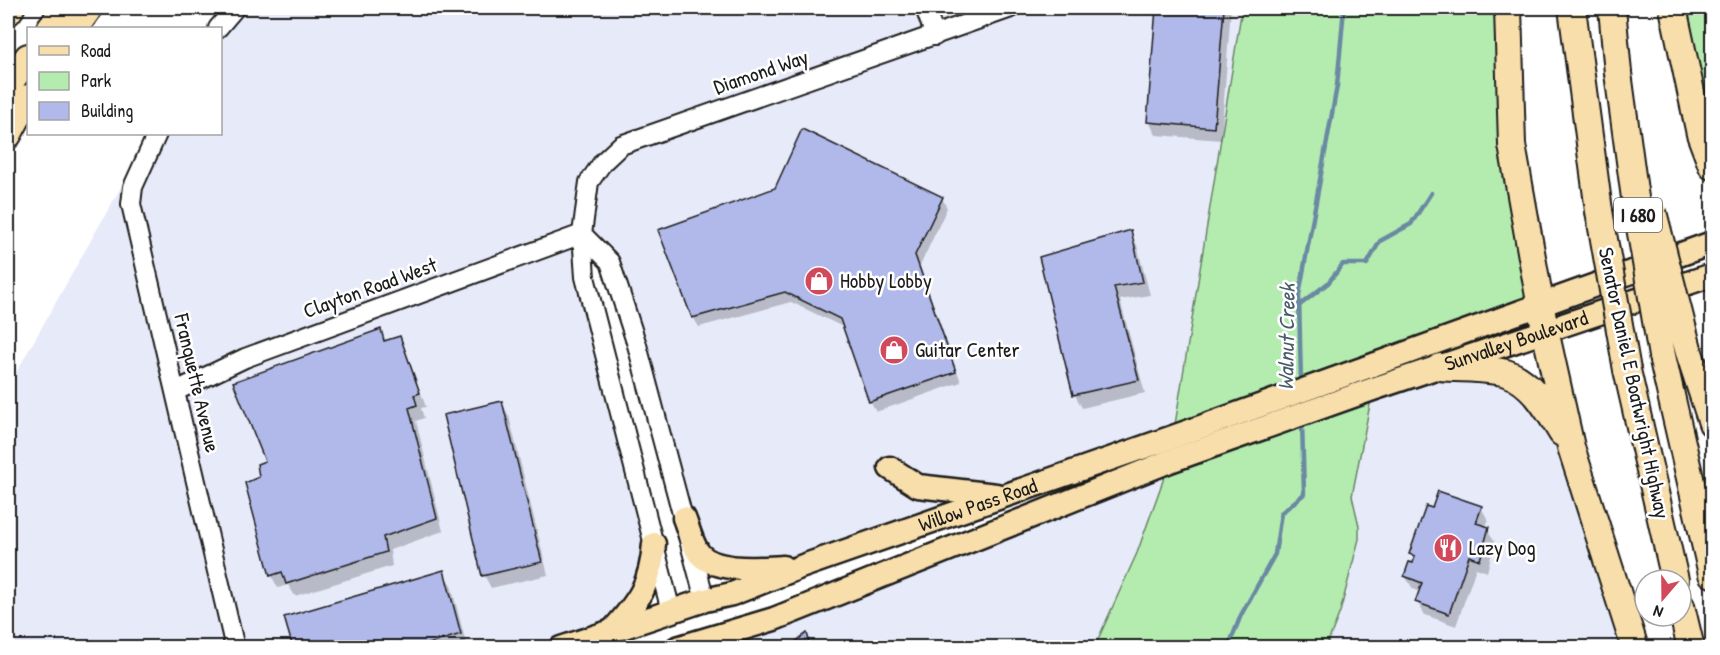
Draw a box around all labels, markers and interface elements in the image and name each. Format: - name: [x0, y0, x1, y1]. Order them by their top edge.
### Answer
- legend: [27, 27, 222, 135]
- text: Road: [81, 38, 111, 63]
- street label: Diamond Way: [710, 42, 812, 101]
- text: Park: [81, 68, 112, 93]
- text: Building: [81, 98, 133, 123]
- road number: I 680: [1614, 198, 1662, 232]
- street label: Senator Daniel E Boatwright Highway: [1592, 245, 1677, 521]
- street label: Clayton Road West: [299, 250, 441, 325]
- shop icon: Hobby Lobby: [803, 265, 835, 297]
- place label: Hobby Lobby: [840, 266, 932, 295]
- water label: Walnut Creek: [1270, 282, 1302, 391]
- street label: Sunvalley Boulevard: [1440, 303, 1592, 378]
- street label: Franquette Avenue: [167, 310, 227, 455]
- shop icon: Guitar Center: [878, 334, 910, 366]
- place label: Guitar Center: [915, 335, 1020, 364]
- street label: Willow Pass Road: [915, 471, 1041, 539]
- restaurant icon: Lazy Dog: [1432, 532, 1464, 564]
- place label: Lazy Dog: [1469, 533, 1536, 562]
- north arrow: [1633, 568, 1693, 628]
- text: N: [1650, 600, 1666, 624]

